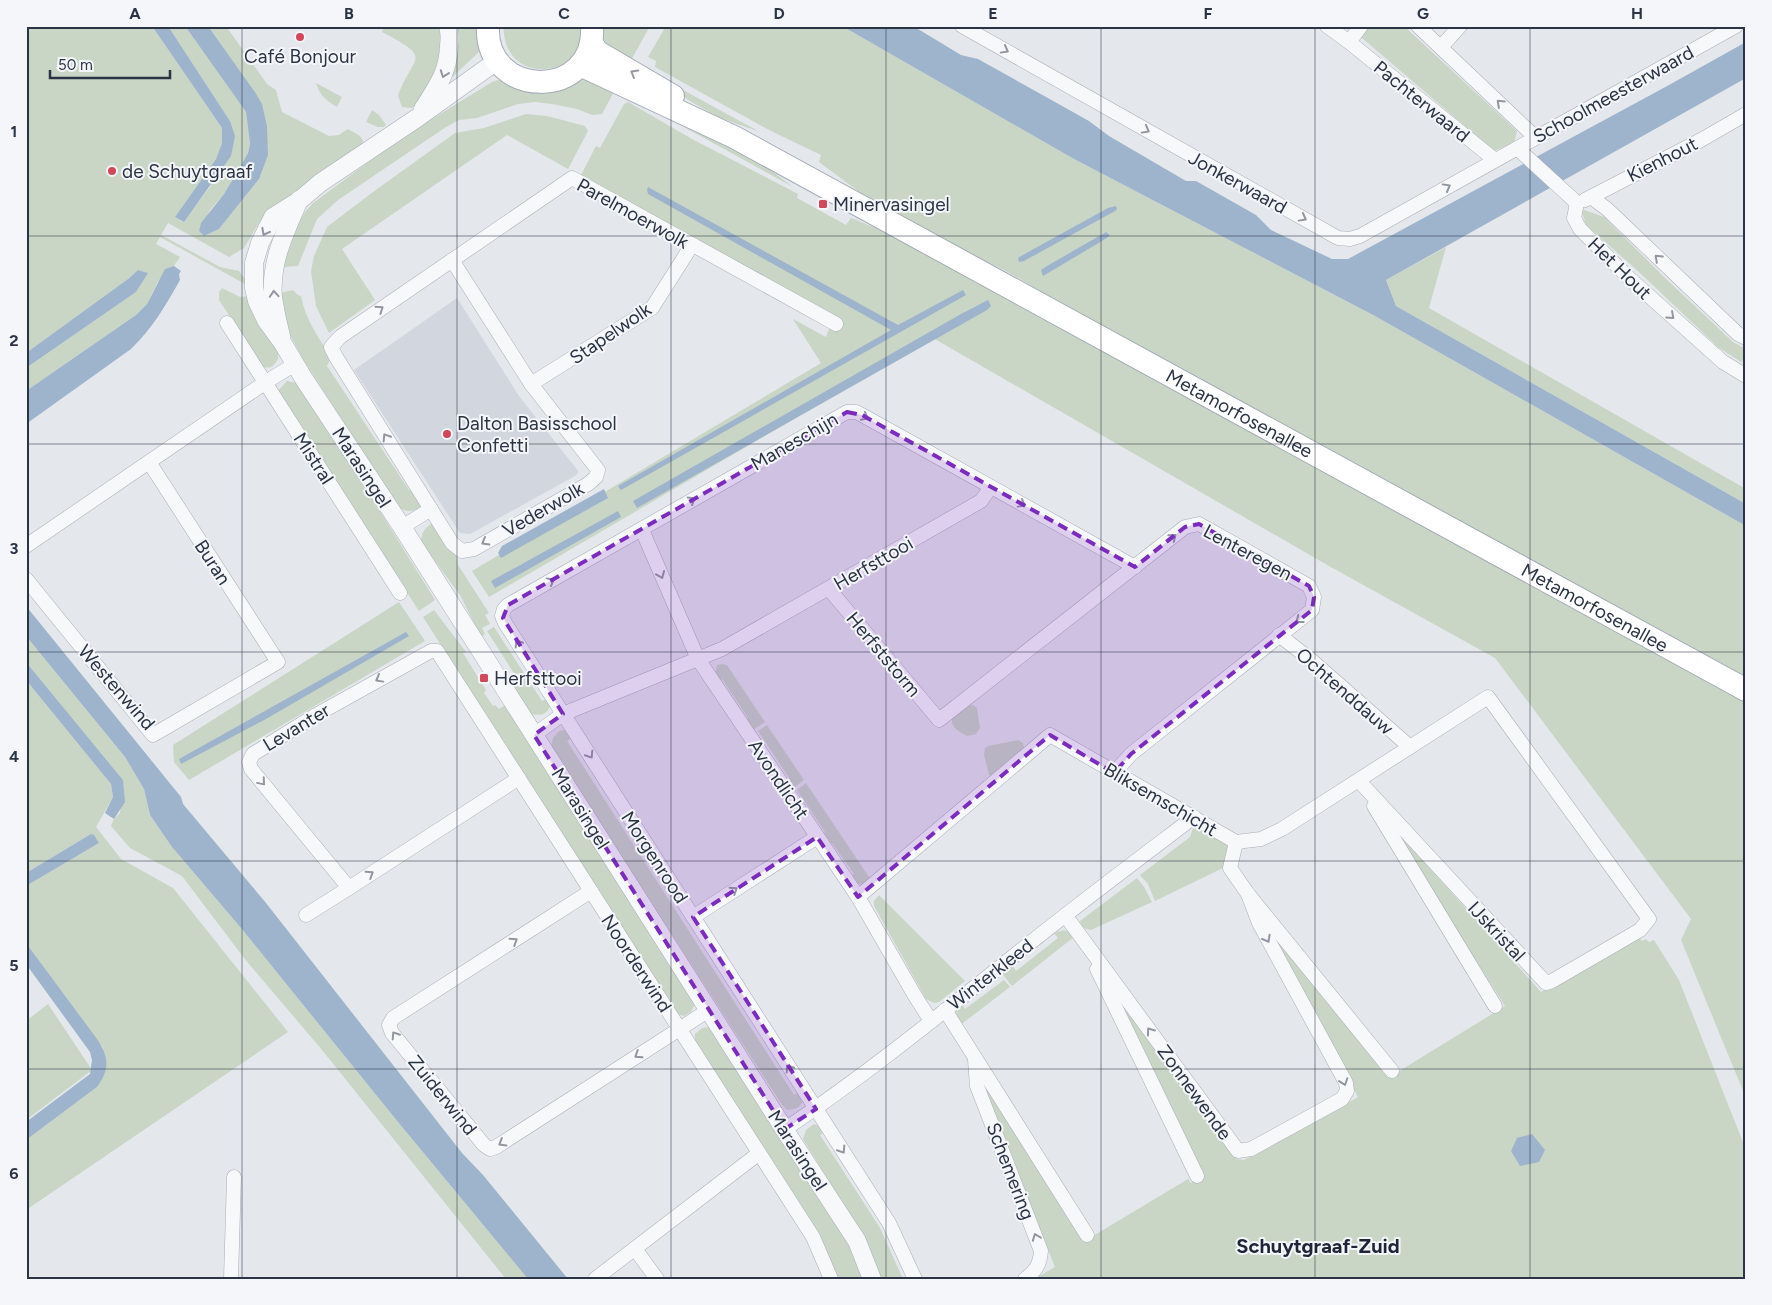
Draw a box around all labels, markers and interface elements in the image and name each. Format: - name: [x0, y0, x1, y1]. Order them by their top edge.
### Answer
- text: A: [129, 4, 141, 23]
- text: B: [344, 4, 354, 23]
- text: C: [558, 4, 570, 23]
- text: D: [773, 4, 785, 23]
- text: E: [988, 4, 998, 23]
- text: F: [1204, 4, 1213, 23]
- text: G: [1417, 4, 1429, 23]
- text: H: [1631, 4, 1643, 23]
- marker: Café Bonjour: [294, 31, 306, 43]
- street label: Schoolmeesterwaard: [1529, 41, 1698, 148]
- one-way arrow: [1000, 44, 1009, 54]
- place label: Café Bonjour: [244, 45, 356, 68]
- scale bar: [50, 48, 170, 80]
- text: 50 m: [58, 56, 93, 74]
- street label: Pachterwaard: [1369, 56, 1474, 147]
- one-way arrow: [440, 69, 450, 78]
- one-way arrow: [631, 69, 640, 79]
- one-way arrow: [1497, 100, 1506, 109]
- text: 1: [11, 122, 17, 141]
- one-way arrow: [1141, 124, 1150, 134]
- street label: Kienhout: [1623, 132, 1701, 187]
- street label: Jonkerwaard: [1185, 146, 1291, 219]
- place label: de Schuytgraaf: [122, 160, 252, 183]
- marker: de Schuytgraaf: [106, 165, 118, 177]
- street label: Parelmoerwolk: [573, 173, 693, 254]
- one-way arrow: [1442, 183, 1451, 193]
- place label: Minervasingel: [833, 193, 950, 216]
- marker: Minervasingel: [817, 198, 829, 210]
- one-way arrow: [1298, 212, 1307, 222]
- one-way arrow: [261, 227, 271, 236]
- street label: Het Hout: [1583, 232, 1656, 304]
- one-way arrow: [1655, 255, 1664, 264]
- one-way arrow: [268, 289, 279, 297]
- street label: Stapelwolk: [565, 297, 656, 369]
- one-way arrow: [374, 306, 384, 315]
- one-way arrow: [1665, 310, 1674, 319]
- text: 2: [9, 331, 19, 350]
- street label: Metamorfosenallee: [1162, 364, 1317, 463]
- street label: Maneschijn: [747, 407, 842, 476]
- one-way arrow: [860, 410, 869, 420]
- place label: Dalton Basisschool Confetti: [457, 412, 617, 457]
- street label: Marasingel: [327, 423, 396, 512]
- street label: Mistral: [288, 428, 339, 488]
- marker: Dalton Basisschool Confetti: [441, 428, 453, 440]
- one-way arrow: [382, 433, 392, 442]
- street label: Vederwolk: [499, 477, 589, 542]
- one-way arrow: [687, 497, 696, 507]
- one-way arrow: [1017, 498, 1026, 508]
- street label: Lenteregen: [1199, 519, 1296, 585]
- street label: Herfsttooi: [830, 532, 917, 595]
- one-way arrow: [1167, 534, 1176, 542]
- street label: Buran: [190, 535, 236, 589]
- one-way arrow: [481, 536, 490, 546]
- text: 3: [10, 539, 19, 558]
- street label: Metamorfosenallee: [1517, 559, 1672, 657]
- one-way arrow: [655, 570, 666, 579]
- one-way arrow: [546, 577, 555, 587]
- street label: Herfststorm: [841, 607, 926, 701]
- one-way arrow: [1295, 614, 1305, 623]
- street label: Westenwind: [73, 640, 160, 735]
- one-way arrow: [515, 640, 524, 649]
- street label: Ochtenddauw: [1291, 643, 1398, 740]
- place label: Herfsttooi: [494, 667, 582, 690]
- marker: Herfsttooi: [478, 672, 490, 684]
- one-way arrow: [375, 673, 384, 683]
- street label: Levanter: [259, 698, 334, 756]
- street label: Avondlicht: [743, 735, 814, 824]
- text: 4: [9, 747, 19, 766]
- one-way arrow: [583, 750, 593, 759]
- street label: Bliksemschicht: [1100, 758, 1221, 841]
- street label: Marasingel: [547, 763, 615, 853]
- one-way arrow: [256, 776, 265, 785]
- street label: Morgenrood: [616, 807, 693, 908]
- one-way arrow: [364, 871, 374, 880]
- one-way arrow: [729, 887, 738, 897]
- street label: IJskristal: [1463, 897, 1530, 966]
- street label: Noorderwind: [596, 910, 677, 1017]
- street label: Winterkleed: [943, 934, 1038, 1015]
- one-way arrow: [1261, 934, 1271, 943]
- one-way arrow: [508, 938, 518, 947]
- text: 5: [9, 956, 19, 975]
- one-way arrow: [1147, 1027, 1156, 1037]
- one-way arrow: [392, 1031, 401, 1040]
- street label: Zonnewende: [1152, 1040, 1237, 1144]
- one-way arrow: [635, 1049, 644, 1059]
- street label: Zuiderwind: [403, 1051, 482, 1140]
- one-way arrow: [786, 1064, 796, 1073]
- one-way arrow: [1338, 1077, 1348, 1086]
- street label: Marasingel: [763, 1106, 832, 1195]
- street label: Schemering: [982, 1119, 1040, 1223]
- one-way arrow: [498, 1137, 507, 1147]
- one-way arrow: [836, 1144, 845, 1154]
- text: 6: [9, 1164, 19, 1183]
- one-way arrow: [1032, 1233, 1042, 1242]
- district label: Schuytgraaf-Zuid: [1236, 1234, 1400, 1258]

